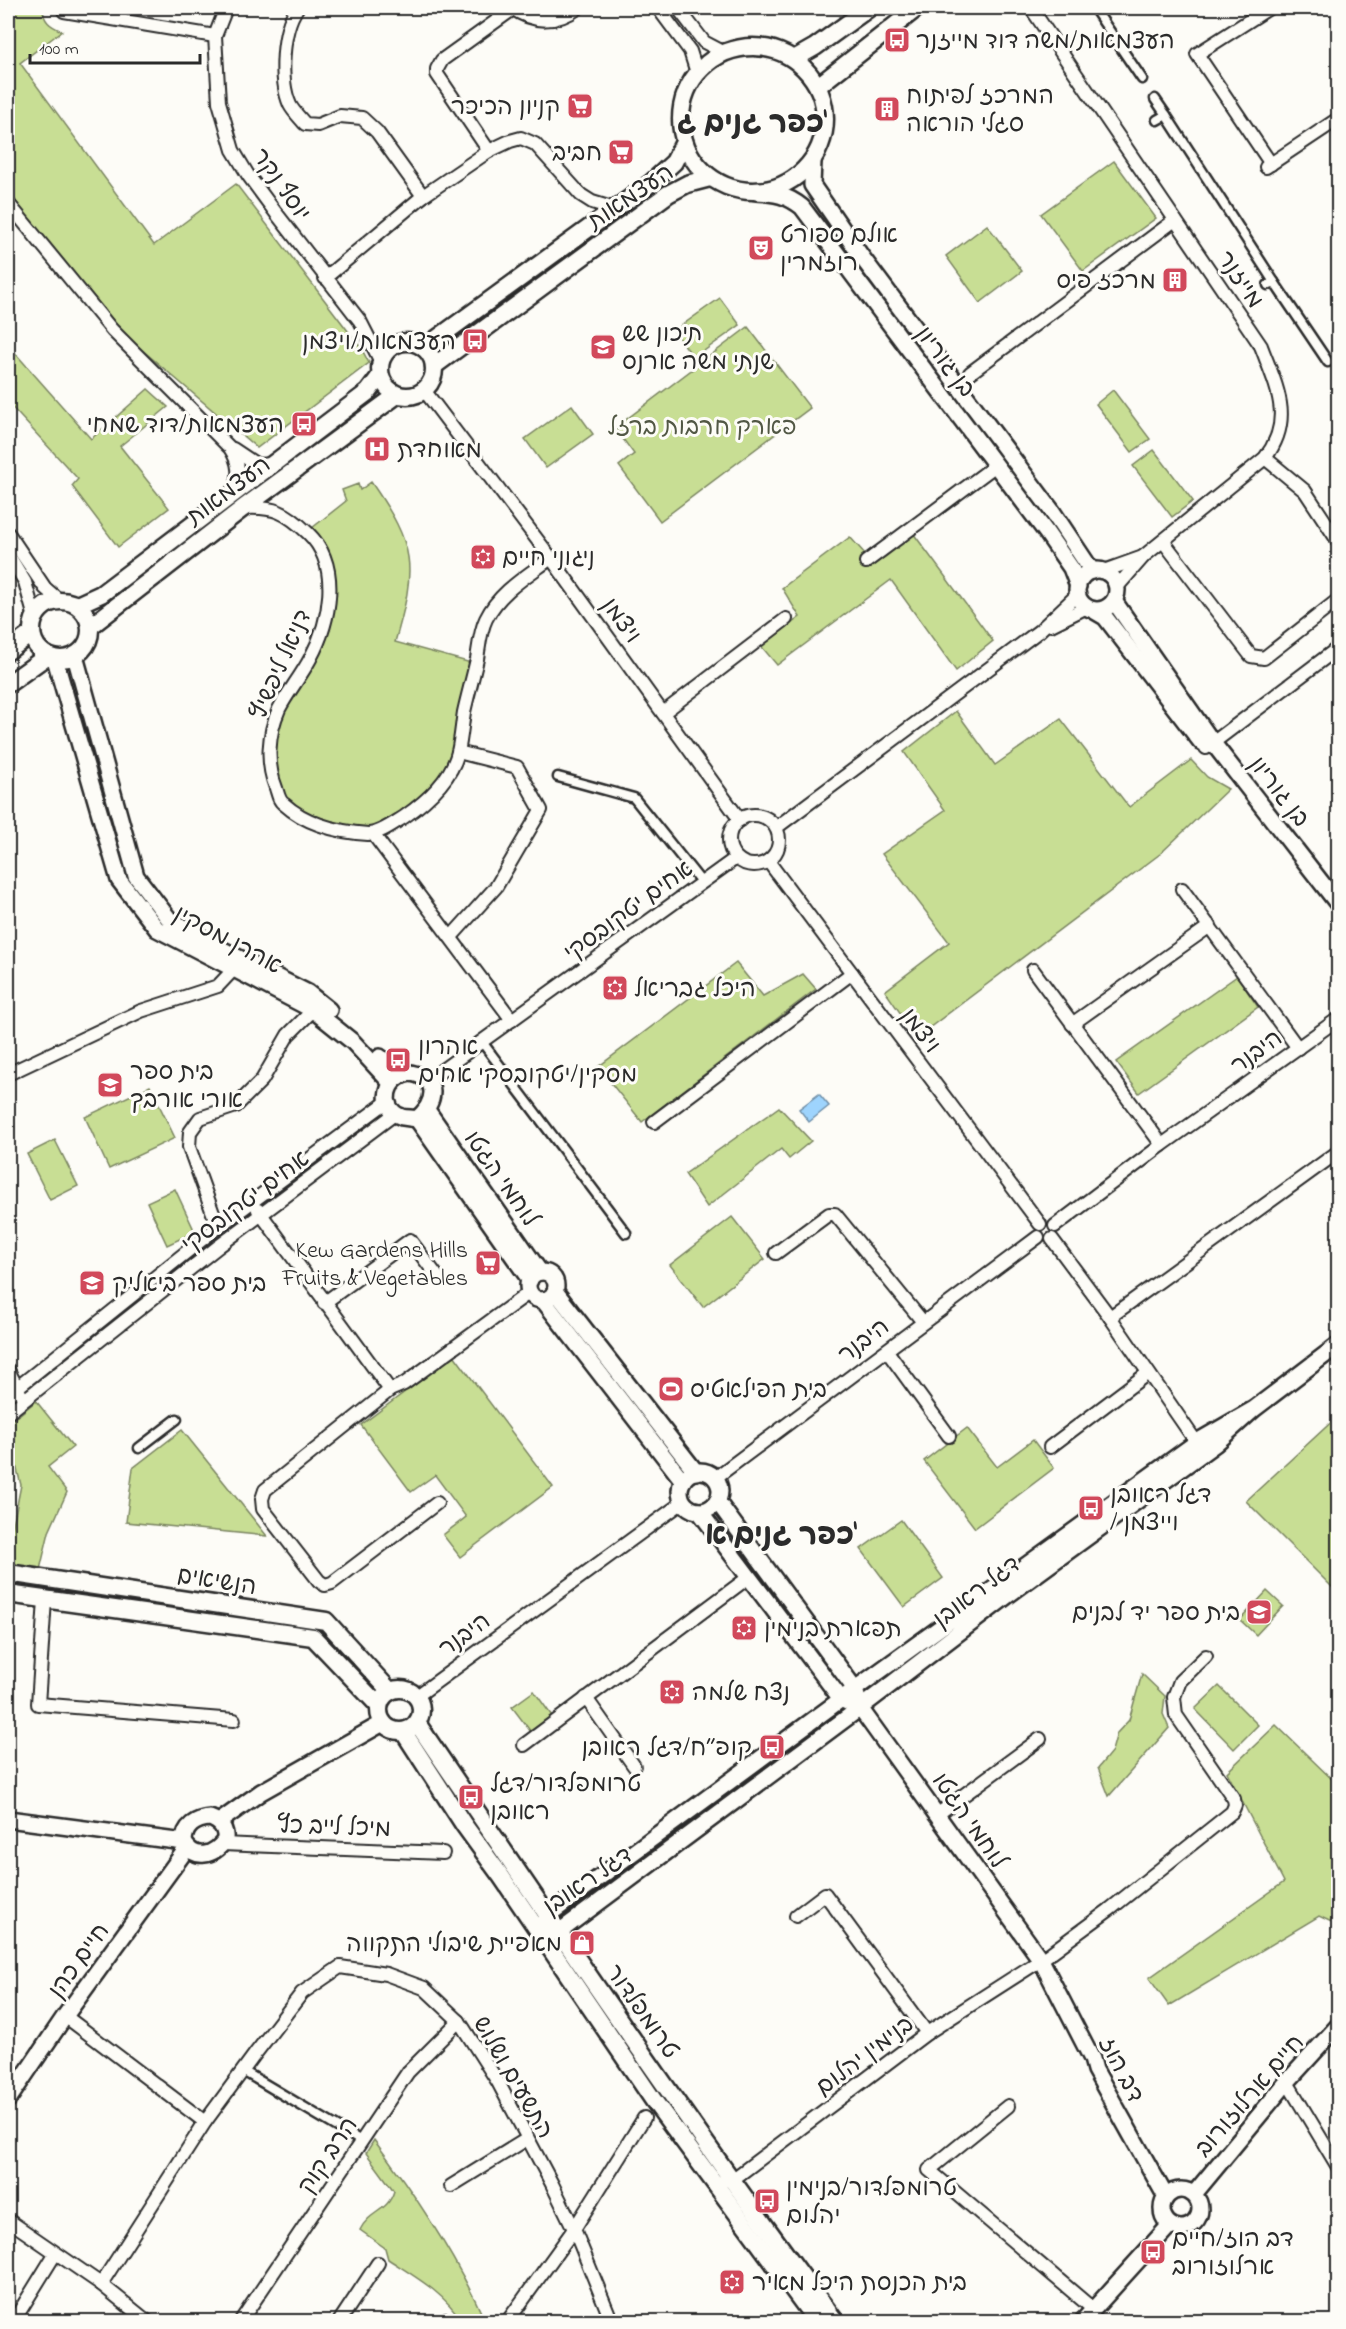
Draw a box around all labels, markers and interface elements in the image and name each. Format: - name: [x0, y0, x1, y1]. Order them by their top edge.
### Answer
- bus stop icon: העצמאות/משה דוד מייזנר: [882, 25, 912, 55]
- place label: העצמאות/משה דוד מייזנר: [916, 25, 1175, 60]
- scale bar: [30, 27, 200, 65]
- text: 100 m: [39, 37, 79, 63]
- place label: המרכז לפיתוח סגלי הוראה: [906, 80, 1054, 143]
- place label: קניון הכיכר: [451, 91, 560, 126]
- supermarket icon: קניון הכיכר: [565, 91, 595, 121]
- building icon: המרכז לפיתוח סגלי הוראה: [872, 94, 902, 124]
- district label: כפר גנים ג': [677, 103, 828, 147]
- place label: חביב: [552, 137, 602, 172]
- supermarket icon: חביב: [606, 137, 636, 167]
- street label: יוסף נקר: [242, 142, 318, 229]
- street label: העצמאות: [580, 156, 682, 241]
- place label: אולם ספורט רוזמרין: [780, 219, 898, 282]
- theatre icon: אולם ספורט רוזמרין: [746, 233, 776, 263]
- street label: מייזנר: [1207, 245, 1271, 316]
- place label: מרכז פיס: [1056, 265, 1156, 300]
- building icon: מרכז פיס: [1160, 265, 1190, 295]
- place label: תיכון שש שנתי משה ארנס: [622, 318, 774, 381]
- street label: בן גוריון: [905, 319, 983, 406]
- place label: העצמאות/ויצמן: [302, 326, 456, 361]
- bus stop icon: העצמאות/ויצמן: [460, 326, 490, 356]
- school or university icon: תיכון שש שנתי משה ארנס: [588, 332, 618, 362]
- place label: העצמאות/דוד שמחי: [87, 409, 284, 444]
- bus stop icon: העצמאות/דוד שמחי: [289, 409, 319, 439]
- park label: פארק חרבות ברזל: [607, 411, 797, 446]
- hospital icon: מאוחדת: [362, 434, 392, 464]
- place label: מאוחדת: [397, 434, 482, 469]
- street label: העצמאות: [178, 449, 279, 537]
- synagogue icon: ניגוני חיים: [468, 542, 498, 572]
- place label: ניגוני חיים: [502, 542, 595, 577]
- street label: ויצמן: [591, 591, 649, 652]
- street label: דניאל ליפשיץ: [242, 604, 322, 726]
- street label: בן גוריון: [1239, 750, 1317, 835]
- street label: אחים יטקובסקי: [557, 853, 701, 971]
- street label: אהרן מסקין: [166, 898, 287, 984]
- synagogue icon: היכל גבריאל: [600, 973, 630, 1003]
- place label: היכל גבריאל: [634, 973, 756, 1008]
- street label: ויצמן: [890, 1001, 948, 1062]
- street label: היבנר: [1224, 1022, 1291, 1084]
- place label: אהרון מסקין/יטקובסקי אחים: [418, 1031, 637, 1094]
- bus stop icon: אהרון מסקין/יטקובסקי אחים: [383, 1045, 413, 1075]
- place label: בית ספר אורי אורבך: [130, 1056, 243, 1119]
- school or university icon: בית ספר אורי אורבך: [95, 1070, 125, 1100]
- street label: לוחמי הגטו: [454, 1124, 547, 1236]
- street label: אחים יטקובסקי: [175, 1143, 318, 1263]
- place label: Kew Gardens Hills Fruits & Vegetables: [281, 1234, 468, 1297]
- supermarket icon: Kew Gardens Hills Fruits & Vegetables: [473, 1248, 503, 1278]
- school or university icon: בית ספר ביאליק: [77, 1268, 107, 1298]
- place label: בית ספר ביאליק: [112, 1268, 266, 1303]
- street label: היבנר: [831, 1311, 898, 1373]
- sports icon: בית הפילאטיס: [656, 1374, 686, 1404]
- place label: בית הפילאטיס: [690, 1374, 827, 1409]
- place label: דגל ראובן / וייצמן: [1110, 1479, 1211, 1542]
- bus stop icon: דגל ראובן / וייצמן: [1076, 1493, 1106, 1523]
- district label: כפר גנים א': [705, 1515, 858, 1559]
- street label: דגל ראובן: [926, 1549, 1029, 1637]
- street label: הנשיאים: [174, 1559, 259, 1606]
- place label: בית ספר יד לבנים: [1072, 1597, 1240, 1632]
- school or university icon: בית ספר יד לבנים: [1244, 1597, 1274, 1627]
- street label: היבנר: [432, 1605, 499, 1667]
- synagogue icon: תפארת בנימין: [729, 1613, 759, 1643]
- place label: תפארת בנימין: [764, 1613, 902, 1648]
- synagogue icon: נצח שלמה: [657, 1677, 687, 1707]
- place label: נצח שלמה: [692, 1677, 790, 1712]
- place label: קופ״ח/דגל ראובן: [581, 1732, 752, 1767]
- bus stop icon: קופ״ח/דגל ראובן: [757, 1732, 787, 1762]
- street label: לוחמי הגטו: [922, 1766, 1015, 1878]
- place label: טרומפלדור/דגל ראובן: [490, 1768, 641, 1831]
- bus stop icon: טרומפלדור/דגל ראובן: [456, 1782, 486, 1812]
- street label: מיכל לייב כץ: [276, 1809, 392, 1848]
- street label: דגל ראובן: [537, 1839, 640, 1925]
- street label: חיים כהן: [41, 1916, 119, 2007]
- place label: מאפיית שיבולי התקווה: [346, 1928, 562, 1963]
- shop icon: מאפיית שיבולי התקווה: [567, 1928, 597, 1958]
- street label: טרומפלדור: [596, 1958, 686, 2067]
- street label: בנימין יהלום: [809, 2008, 922, 2106]
- street label: התשעים ושלוש: [463, 2010, 561, 2146]
- street label: חיים ארלוזורוב: [1188, 2028, 1314, 2166]
- street label: דב הוז: [1088, 2031, 1151, 2109]
- street label: הרב קוק: [290, 2111, 368, 2202]
- place label: טרומפלדור/בנימין יהלום: [786, 2172, 957, 2235]
- bus stop icon: טרומפלדור/בנימין יהלום: [752, 2186, 782, 2216]
- place label: דב הוז/חיים ארלוזורוב: [1172, 2223, 1294, 2286]
- bus stop icon: דב הוז/חיים ארלוזורוב: [1138, 2237, 1168, 2267]
- synagogue icon: בית הכנסת היכל מאיר: [717, 2267, 747, 2297]
- place label: בית הכנסת היכל מאיר: [752, 2267, 967, 2302]

